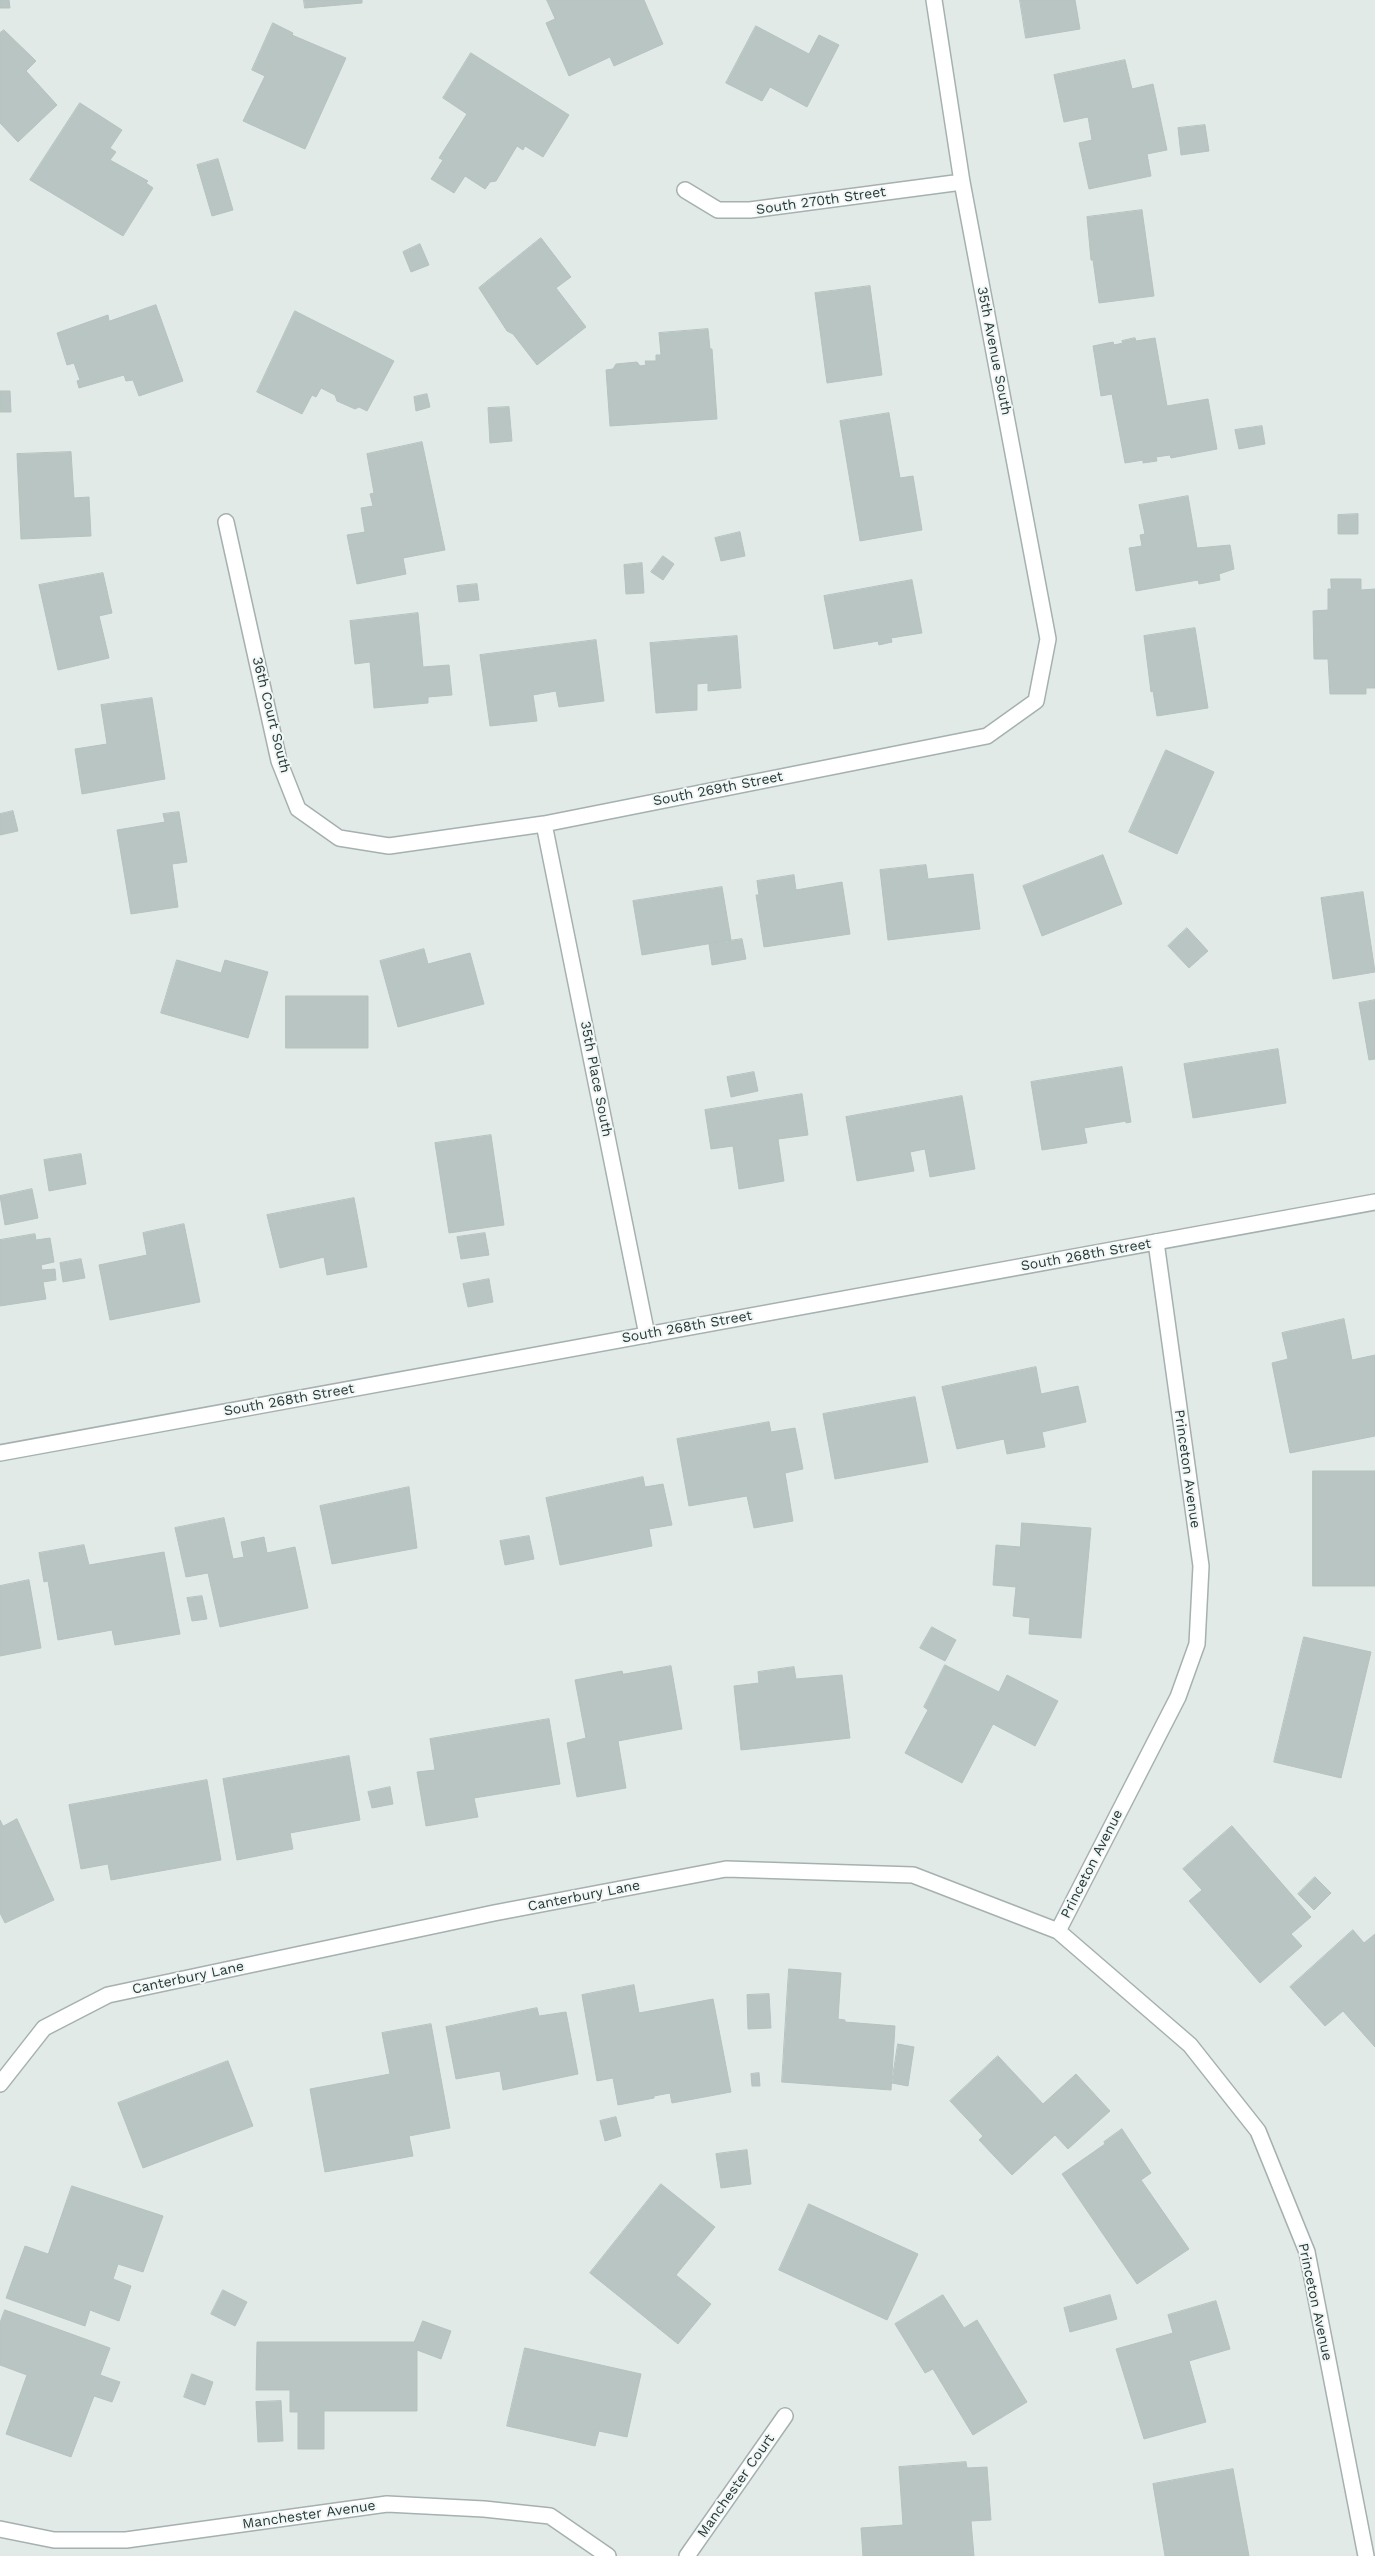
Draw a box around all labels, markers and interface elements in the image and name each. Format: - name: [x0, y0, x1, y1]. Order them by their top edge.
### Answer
- street label: South 270th Street: [755, 184, 887, 218]
- street label: 35th Avenue South: [973, 285, 1015, 417]
- street label: 36th Court South: [248, 655, 294, 775]
- street label: South 269th Street: [652, 768, 784, 810]
- street label: 35th Place South: [577, 1020, 615, 1138]
- street label: South 268th Street: [1020, 1235, 1152, 1275]
- street label: South 268th Street: [621, 1307, 753, 1347]
- street label: South 268th Street: [223, 1380, 355, 1420]
- street label: Princeton Avenue: [1170, 1409, 1204, 1529]
- street label: Princeton Avenue: [1057, 1807, 1127, 1921]
- street label: Canterbury Lane: [526, 1877, 642, 1915]
- street label: Canterbury Lane: [131, 1958, 245, 1998]
- street label: Princeton Avenue: [1294, 2242, 1336, 2362]
- street label: Manchester Court: [694, 2431, 778, 2541]
- street label: Manchester Avenue: [241, 2497, 377, 2533]

